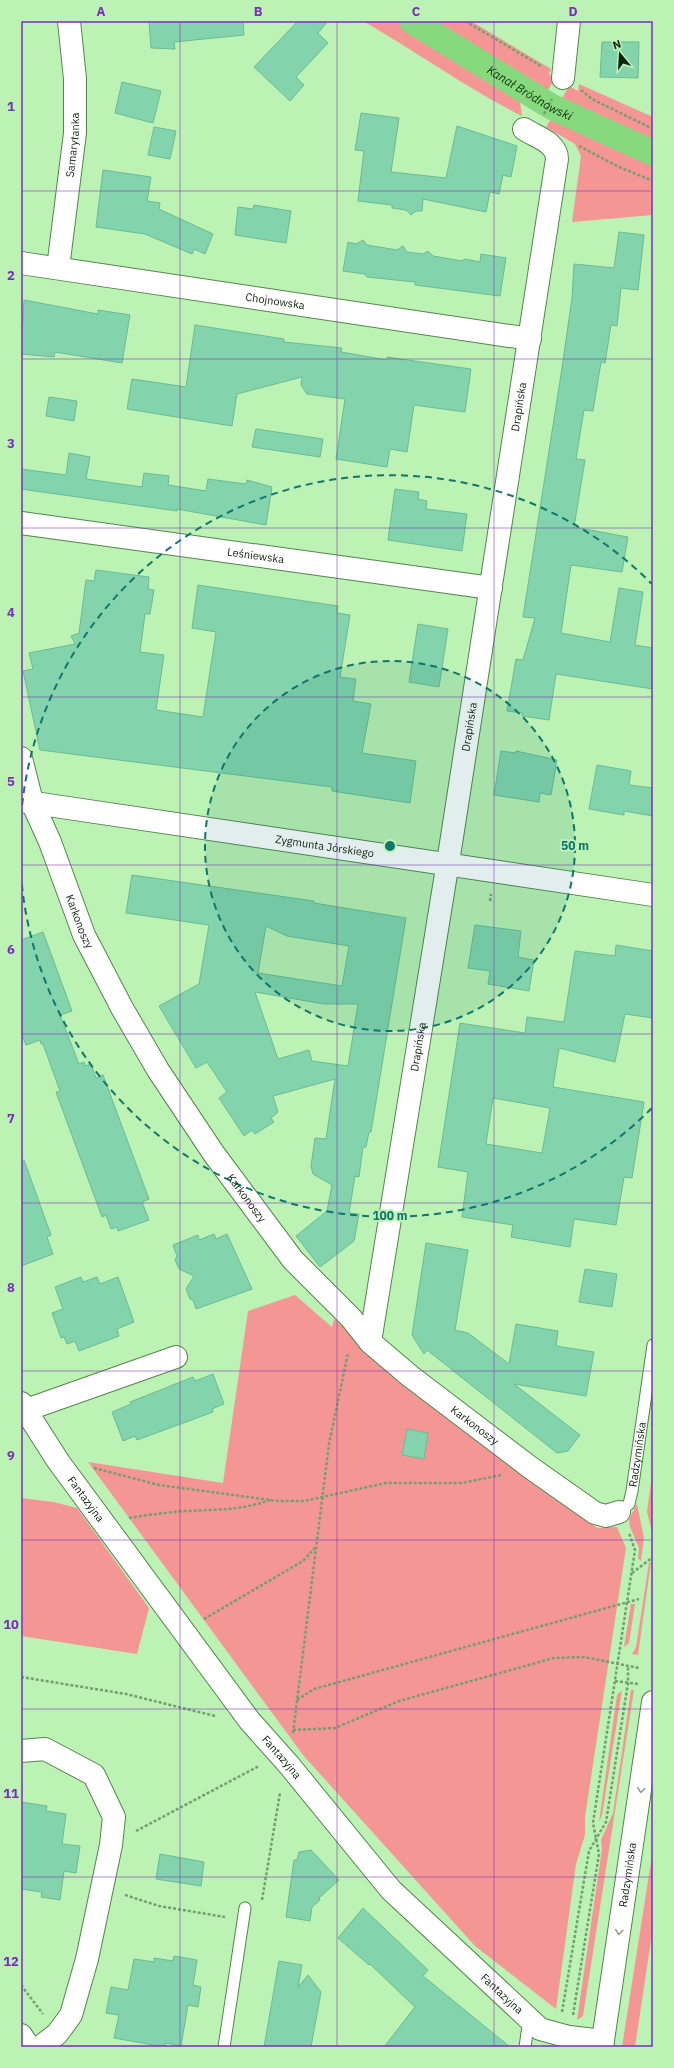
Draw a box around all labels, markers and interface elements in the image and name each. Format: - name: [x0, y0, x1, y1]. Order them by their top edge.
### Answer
- text: A: [97, 3, 106, 20]
- text: B: [254, 3, 263, 20]
- text: C: [412, 3, 421, 20]
- text: D: [568, 3, 578, 20]
- north arrow: [600, 34, 640, 74]
- text: N: [611, 37, 623, 52]
- water label: Kanał Bródnowski: [485, 62, 576, 123]
- text: 1: [7, 98, 15, 115]
- street label: Samarytanka: [62, 112, 82, 178]
- text: 2: [7, 267, 15, 284]
- street label: Chojnowska: [245, 290, 306, 312]
- street label: Drapińska: [508, 381, 529, 432]
- text: 3: [7, 435, 15, 452]
- street label: Leśniewska: [226, 545, 285, 566]
- text: 4: [7, 604, 15, 621]
- street label: Drapińska: [458, 701, 480, 753]
- text: 5: [7, 773, 15, 790]
- street label: Zygmunta Jórskiego: [274, 832, 375, 860]
- text: 50 m: [561, 838, 589, 853]
- centre of rings: [383, 839, 397, 853]
- street label: Karkonoszy: [63, 893, 97, 951]
- text: 6: [7, 941, 15, 958]
- street label: Drapińska: [407, 1021, 429, 1072]
- text: 7: [7, 1110, 15, 1127]
- street label: Karkonoszy: [224, 1171, 270, 1225]
- text: 100 m: [372, 1208, 408, 1223]
- text: 8: [7, 1279, 15, 1296]
- street label: Karkonoszy: [448, 1403, 502, 1448]
- street label: Radzymińska: [626, 1421, 649, 1488]
- text: 9: [7, 1447, 15, 1464]
- street label: Fantazyjna: [65, 1473, 107, 1525]
- text: 10: [3, 1616, 19, 1633]
- street label: Fantazyjna: [259, 1732, 304, 1782]
- text: 11: [3, 1785, 19, 1802]
- one-way arrow: [637, 1787, 646, 1793]
- street label: Radzymińska: [616, 1841, 639, 1908]
- one-way arrow: [615, 1929, 624, 1935]
- text: 12: [3, 1953, 19, 1970]
- street label: Fantazyjna: [478, 1970, 526, 2017]

